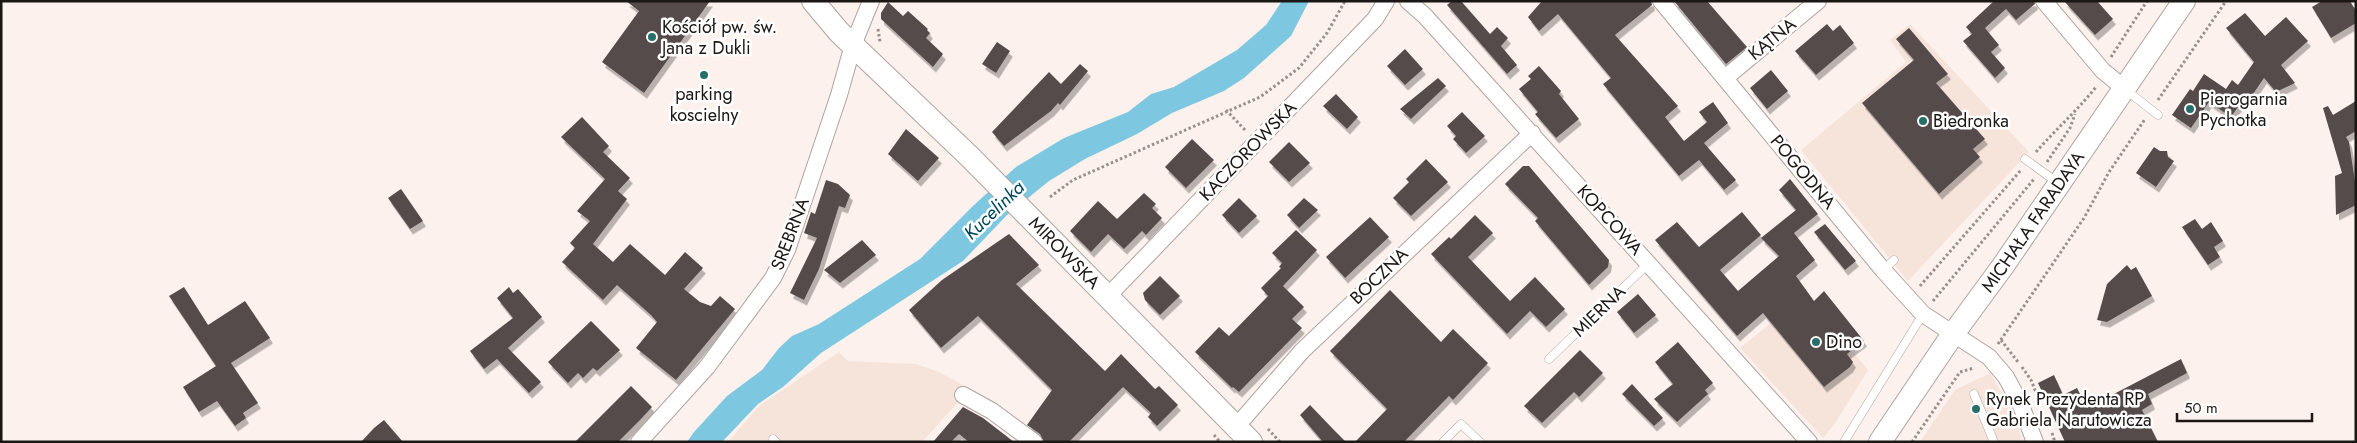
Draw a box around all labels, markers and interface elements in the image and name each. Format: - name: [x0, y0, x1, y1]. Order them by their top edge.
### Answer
- street label: KĄTNA: [1742, 12, 1802, 66]
- place label: Kościół pw. św. Jana z Dukli: [660, 14, 777, 61]
- marker: Kościół pw. św. Jana z Dukli: [646, 31, 658, 43]
- marker: parking koscielny: [698, 69, 710, 81]
- place label: parking koscielny: [670, 81, 738, 128]
- place label: Pierogarnia Pychotka: [2200, 86, 2287, 133]
- street label: KACZOROWSKA: [1193, 95, 1303, 207]
- marker: Pierogarnia Pychotka: [2184, 103, 2196, 115]
- place label: Biedronka: [1933, 108, 2009, 134]
- marker: Biedronka: [1917, 115, 1929, 127]
- street label: POGODNA: [1764, 129, 1842, 215]
- street label: MICHAŁA FARADAYA: [1975, 146, 2091, 298]
- water label: Kucelinka: [958, 174, 1031, 246]
- street label: KOPCOWA: [1571, 179, 1649, 261]
- street label: SREBRNA: [764, 194, 816, 274]
- street label: MIROWSKA: [1023, 211, 1106, 295]
- street label: BOCZNA: [1344, 242, 1414, 310]
- street label: MIERNA: [1567, 279, 1631, 343]
- place label: Dino: [1826, 329, 1862, 355]
- marker: Dino: [1810, 336, 1822, 348]
- place label: Rynek Prezydenta RP Gabriela Narutowicza: [1986, 386, 2152, 433]
- scale bar: [2177, 390, 2312, 422]
- text: 50 m: [2184, 397, 2218, 419]
- marker: Rynek Prezydenta RP Gabriela Narutowicza: [1970, 403, 1982, 415]

